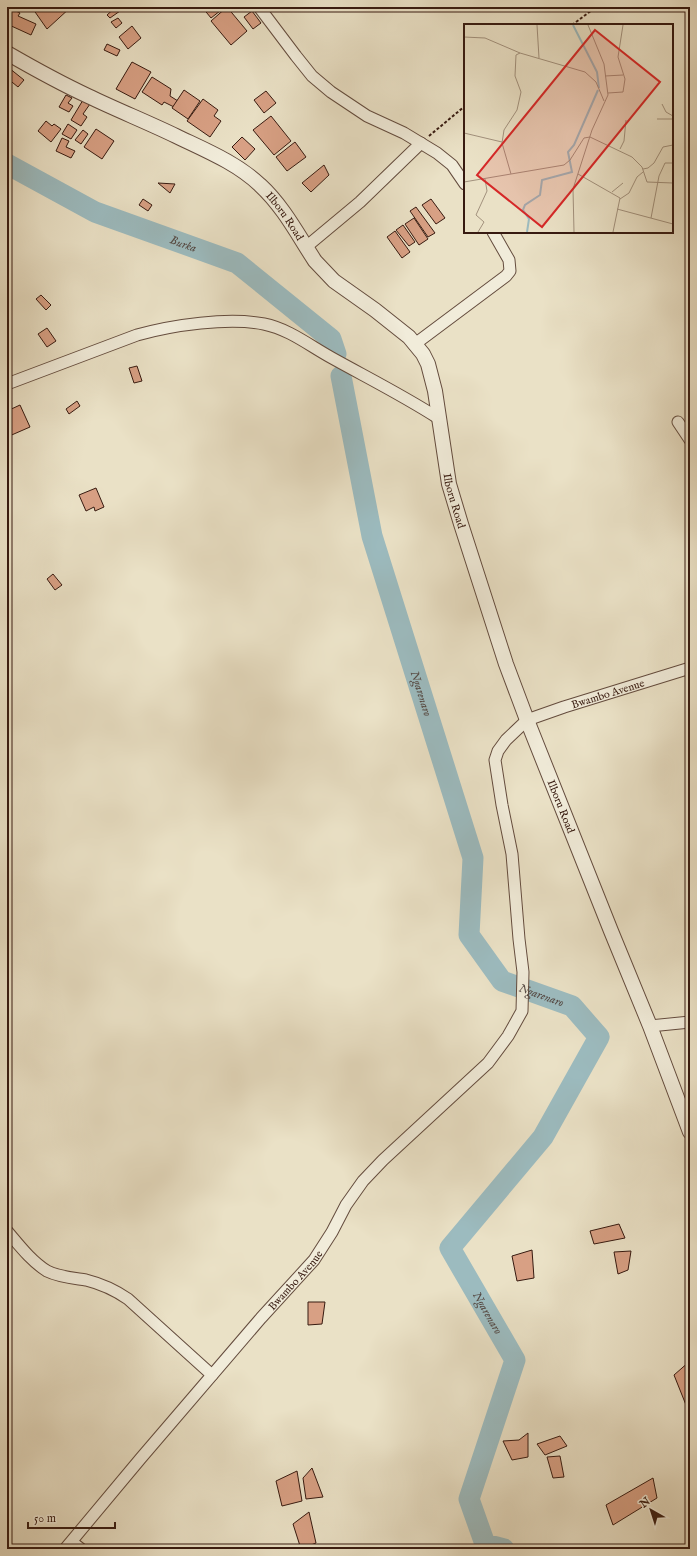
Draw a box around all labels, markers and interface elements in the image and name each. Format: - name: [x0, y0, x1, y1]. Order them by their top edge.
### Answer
- inset map: [464, 24, 673, 233]
- street label: Ilboru Road: [262, 189, 306, 244]
- water label: Burka: [168, 233, 198, 256]
- street label: Ilboru Road: [439, 472, 468, 530]
- water label: Ngarenaro: [407, 669, 435, 718]
- street label: Bwambo Avenue: [570, 677, 646, 712]
- street label: Ilboru Road: [543, 778, 577, 836]
- water label: Ngarenaro: [517, 981, 566, 1011]
- street label: Bwambo Avenue: [266, 1248, 326, 1314]
- water label: Ngarenaro: [469, 1289, 505, 1337]
- north arrow: [631, 1490, 671, 1530]
- text: N: [636, 1494, 654, 1512]
- scale bar: [28, 1504, 115, 1530]
- text: 50 m: [34, 1511, 56, 1526]

